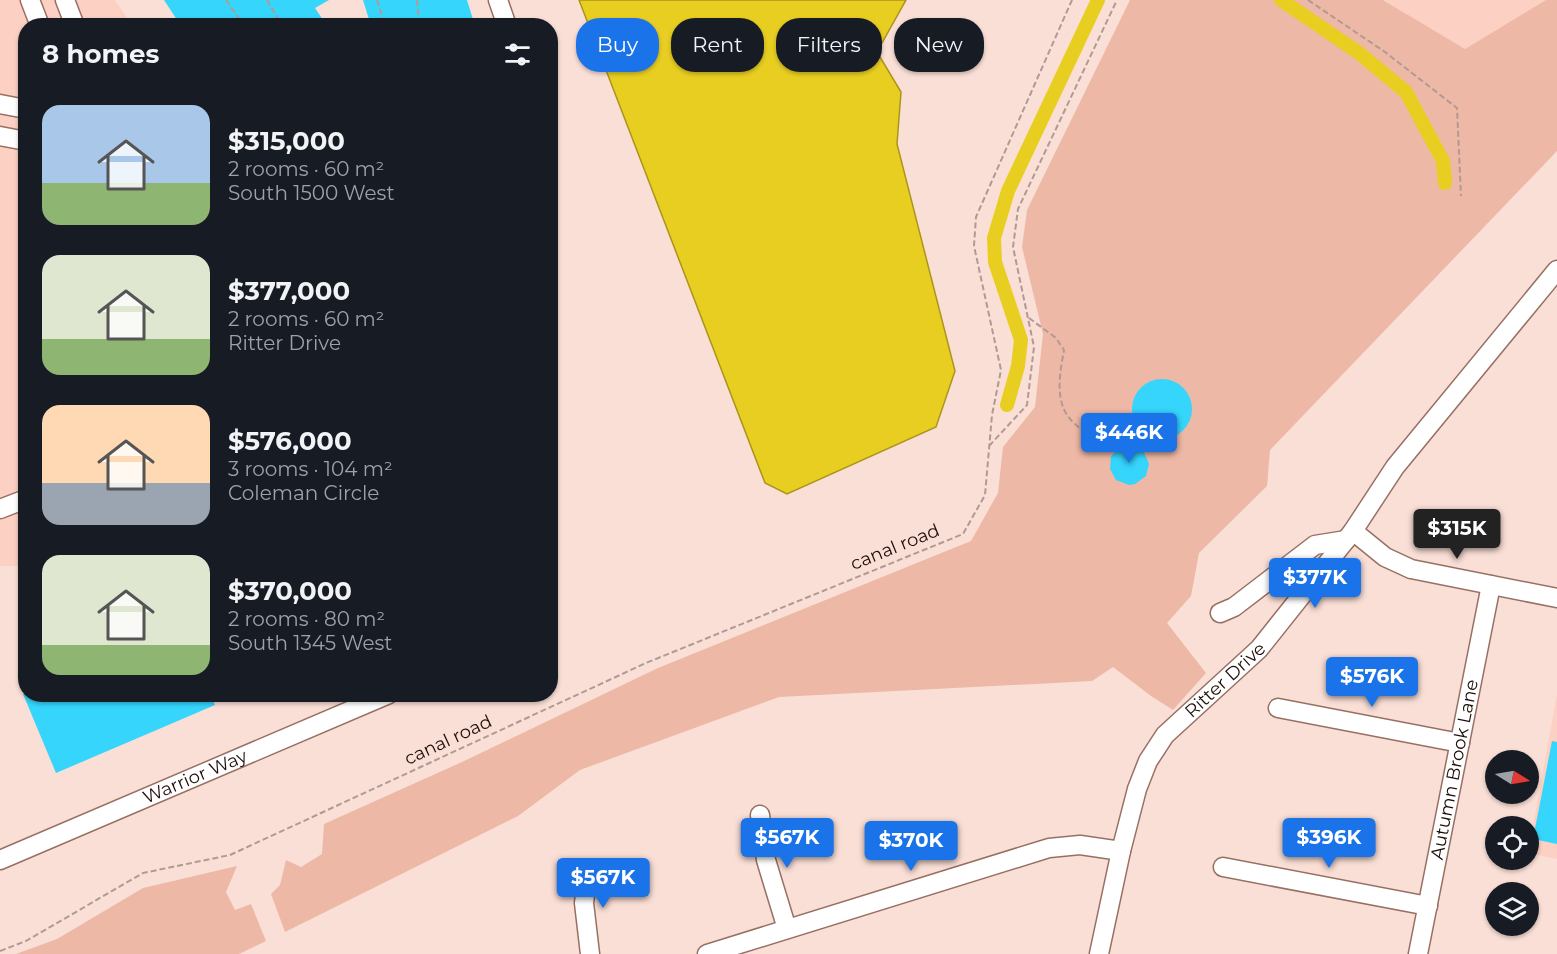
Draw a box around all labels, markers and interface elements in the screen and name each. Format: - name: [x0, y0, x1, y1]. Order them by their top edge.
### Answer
- chip: Buy: [576, 18, 659, 72]
- chip: Rent: [671, 18, 764, 72]
- chip: Filters: [776, 18, 882, 72]
- chip: New: [894, 18, 984, 72]
- text: 8 homes: [42, 38, 159, 70]
- icon: filters: [501, 38, 534, 71]
- text: $315,000: [228, 125, 345, 157]
- icon: home: [90, 129, 162, 201]
- text: 2 rooms · 60 m²: [228, 157, 384, 181]
- text: South 1500 West: [228, 181, 395, 205]
- text: $377,000: [228, 275, 350, 307]
- icon: home: [90, 279, 162, 351]
- text: 2 rooms · 60 m²: [228, 307, 384, 331]
- text: Ritter Drive: [228, 331, 341, 355]
- pin: $446K: [1087, 413, 1171, 464]
- text: $446K: [1095, 420, 1163, 444]
- text: $576,000: [228, 425, 352, 457]
- icon: home: [90, 429, 162, 501]
- text: 3 rooms · 104 m²: [228, 457, 393, 481]
- text: Coleman Circle: [228, 481, 379, 505]
- pin: $315K: [1415, 509, 1499, 560]
- text: $315K: [1427, 516, 1487, 540]
- street label: canal road: [847, 519, 943, 575]
- pin: $377K: [1273, 558, 1357, 609]
- text: $377K: [1283, 565, 1347, 589]
- text: $370,000: [228, 575, 352, 607]
- icon: home: [90, 579, 162, 651]
- text: 2 rooms · 80 m²: [228, 607, 385, 631]
- text: South 1345 West: [228, 631, 392, 655]
- street label: Ritter Drive: [1180, 637, 1270, 722]
- pin: $576K: [1330, 657, 1414, 708]
- text: $576K: [1340, 664, 1404, 688]
- street label: Autumn Brook Lane: [1426, 677, 1483, 862]
- street label: canal road: [401, 710, 495, 770]
- street label: Warrior Way: [140, 745, 251, 809]
- north arrow: [1485, 750, 1539, 804]
- map controls: [1485, 750, 1539, 936]
- button: locate: [1485, 816, 1539, 870]
- pin: $567K: [745, 818, 829, 869]
- pin: $396K: [1287, 818, 1371, 869]
- pin: $370K: [869, 821, 953, 872]
- text: $567K: [755, 825, 819, 849]
- text: $396K: [1297, 825, 1361, 849]
- text: $370K: [879, 828, 943, 852]
- pin: $567K: [561, 858, 645, 909]
- text: $567K: [571, 865, 635, 889]
- button: layers: [1485, 882, 1539, 936]

